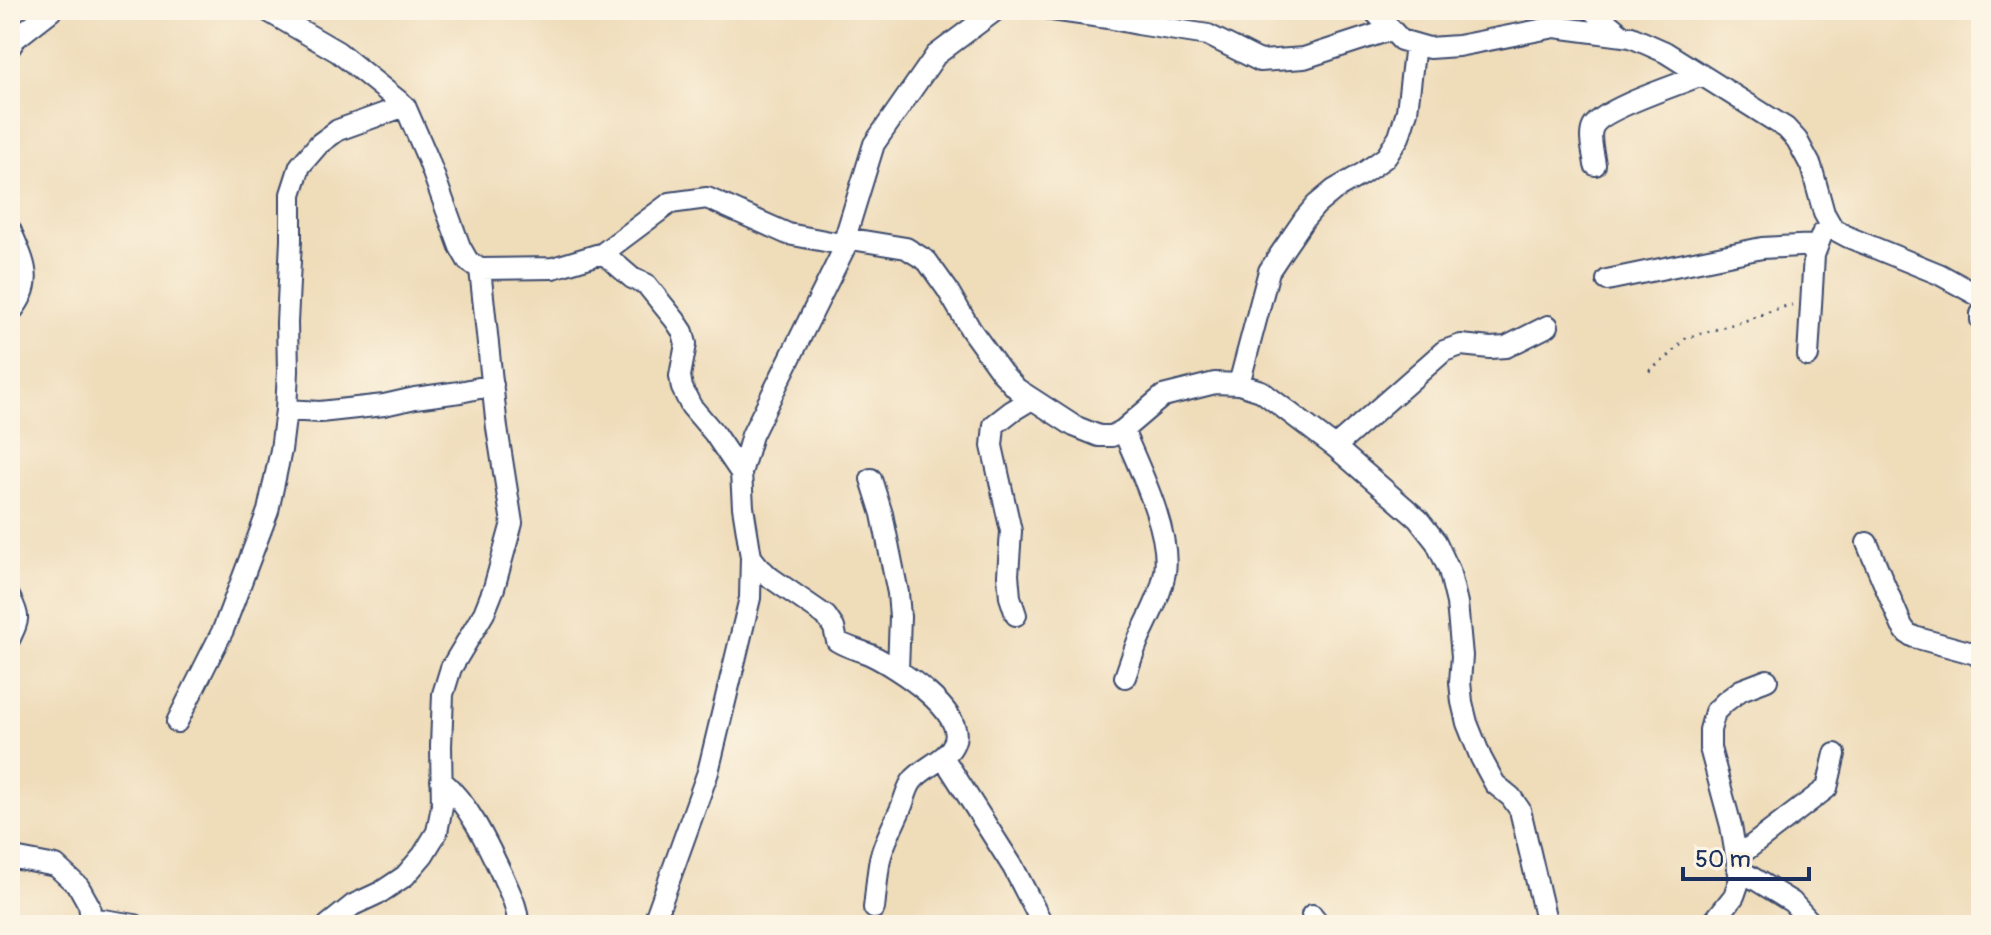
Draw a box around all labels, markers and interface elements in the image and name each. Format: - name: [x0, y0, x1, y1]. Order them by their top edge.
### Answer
- scale bar: [1683, 831, 1809, 881]
- text: 50 m: [1695, 845, 1751, 874]

